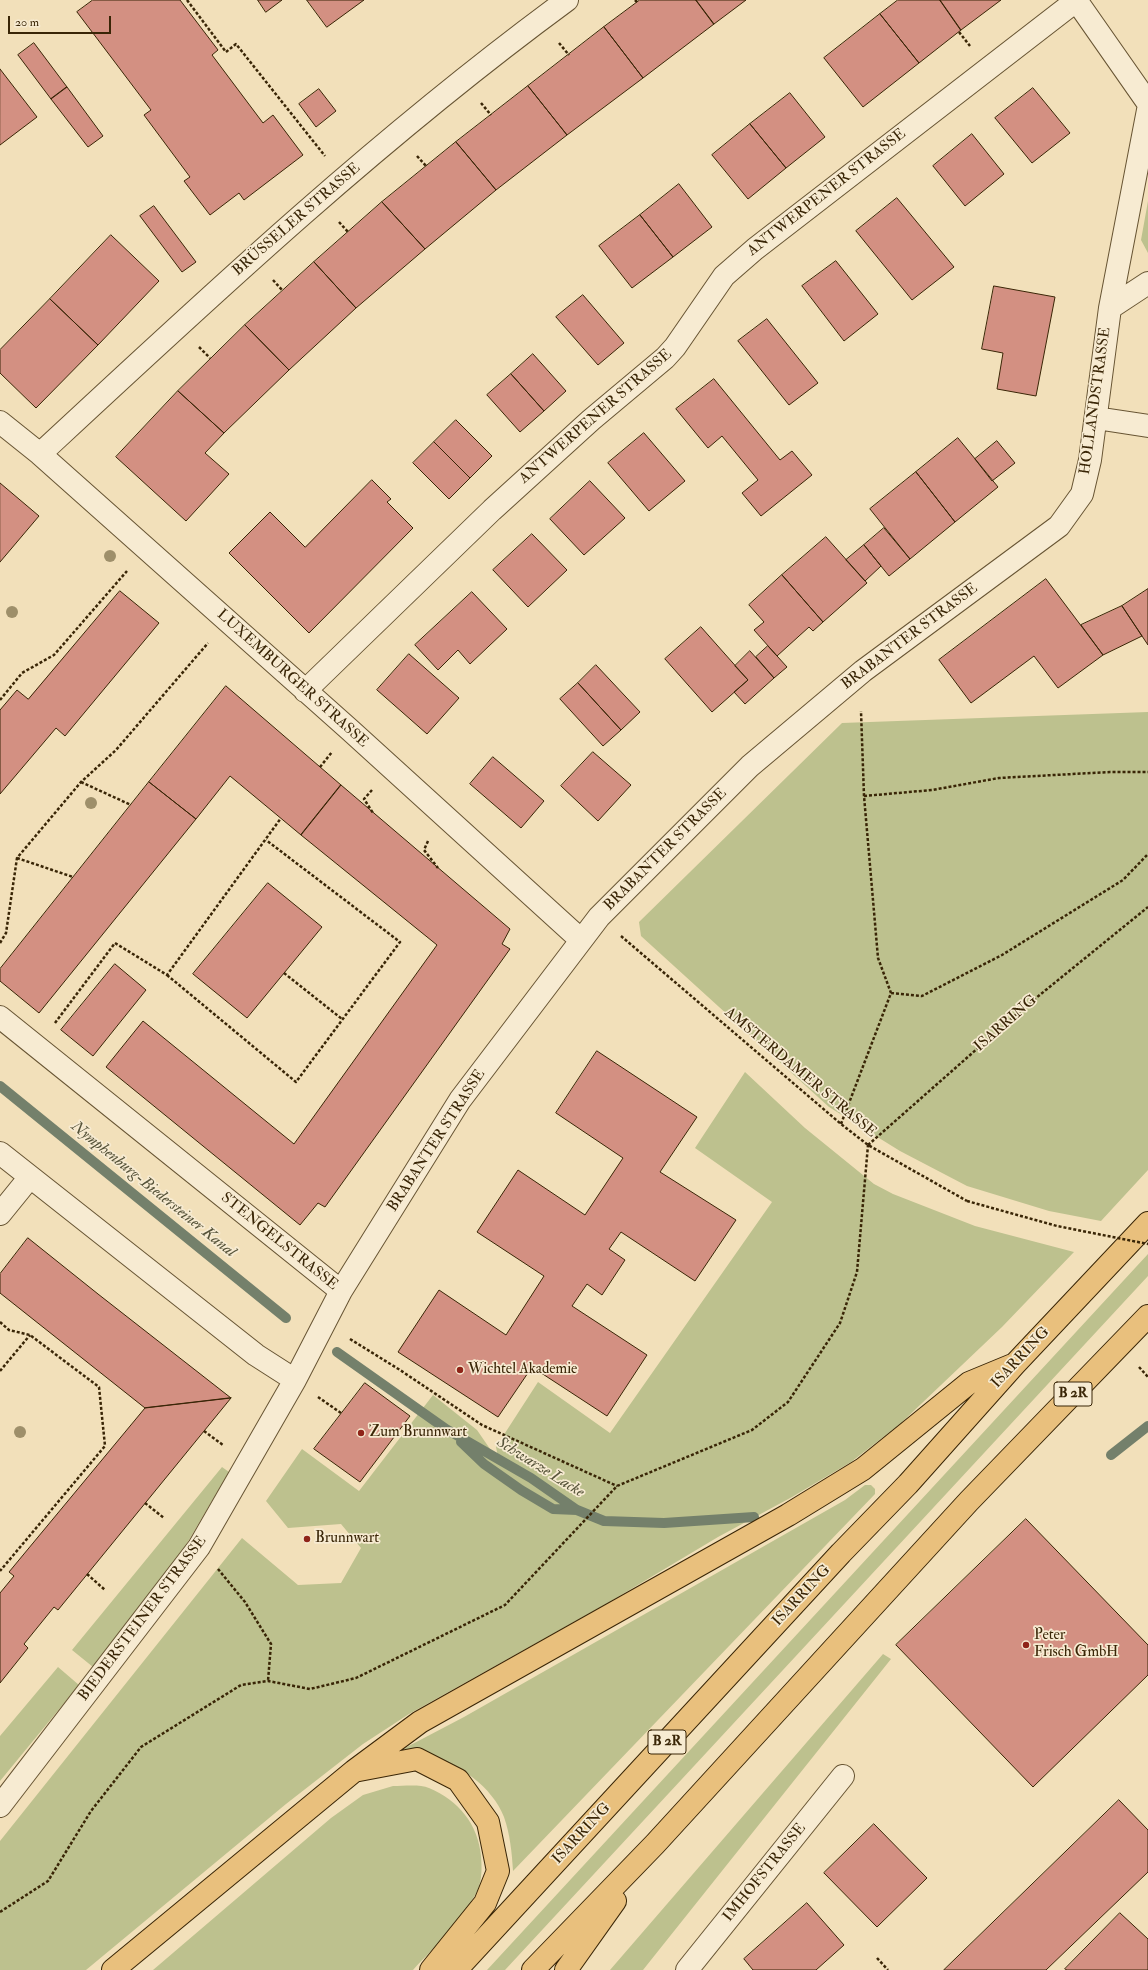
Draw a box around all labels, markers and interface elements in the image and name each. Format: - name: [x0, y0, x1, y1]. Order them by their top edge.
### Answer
- scale bar: [10, 8, 113, 34]
- text: 20 m: [15, 15, 39, 30]
- street label: ANTWERPENER STRASSE: [744, 126, 910, 260]
- street label: BRÜSSELER STRASSE: [230, 160, 364, 280]
- street label: HOLLANDSTRASSE: [1077, 326, 1115, 476]
- street label: ANTWERPENER STRASSE: [516, 346, 676, 488]
- street label: BRABANTER STRASSE: [838, 580, 982, 694]
- street label: LUXEMBURGER STRASSE: [213, 606, 371, 752]
- street label: BRABANTER STRASSE: [601, 785, 731, 915]
- street label: ISARRING: [971, 992, 1041, 1056]
- street label: AMSTERDAMER STRASSE: [720, 1004, 880, 1142]
- street label: BRABANTER STRASSE: [384, 1067, 490, 1215]
- water label: Nymphenburg-Biedersteiner Kanal: [67, 1118, 239, 1262]
- street label: STENGELSTRASSE: [217, 1189, 341, 1295]
- street label: ISARRING: [988, 1324, 1054, 1392]
- place label: Wichtel Akademie: [468, 1361, 577, 1379]
- marker: Wichtel Akademie: [455, 1365, 465, 1375]
- road number: B 2R: [1054, 1382, 1092, 1406]
- place label: Zum Brunnwart: [369, 1424, 467, 1442]
- marker: Zum Brunnwart: [356, 1428, 366, 1438]
- water label: Schwarze Lacke: [493, 1433, 587, 1503]
- place label: Brunnwart: [315, 1530, 379, 1548]
- street label: BIEDERSTEINER STRASSE: [75, 1533, 211, 1705]
- marker: Brunnwart: [302, 1534, 312, 1544]
- street label: ISARRING: [769, 1562, 835, 1630]
- place label: Peter Frisch GmbH: [1034, 1627, 1118, 1662]
- marker: Peter Frisch GmbH: [1021, 1640, 1031, 1650]
- road number: B 2R: [648, 1730, 686, 1754]
- street label: ISARRING: [549, 1800, 615, 1868]
- street label: IMHOFSTRASSE: [720, 1820, 810, 1926]

